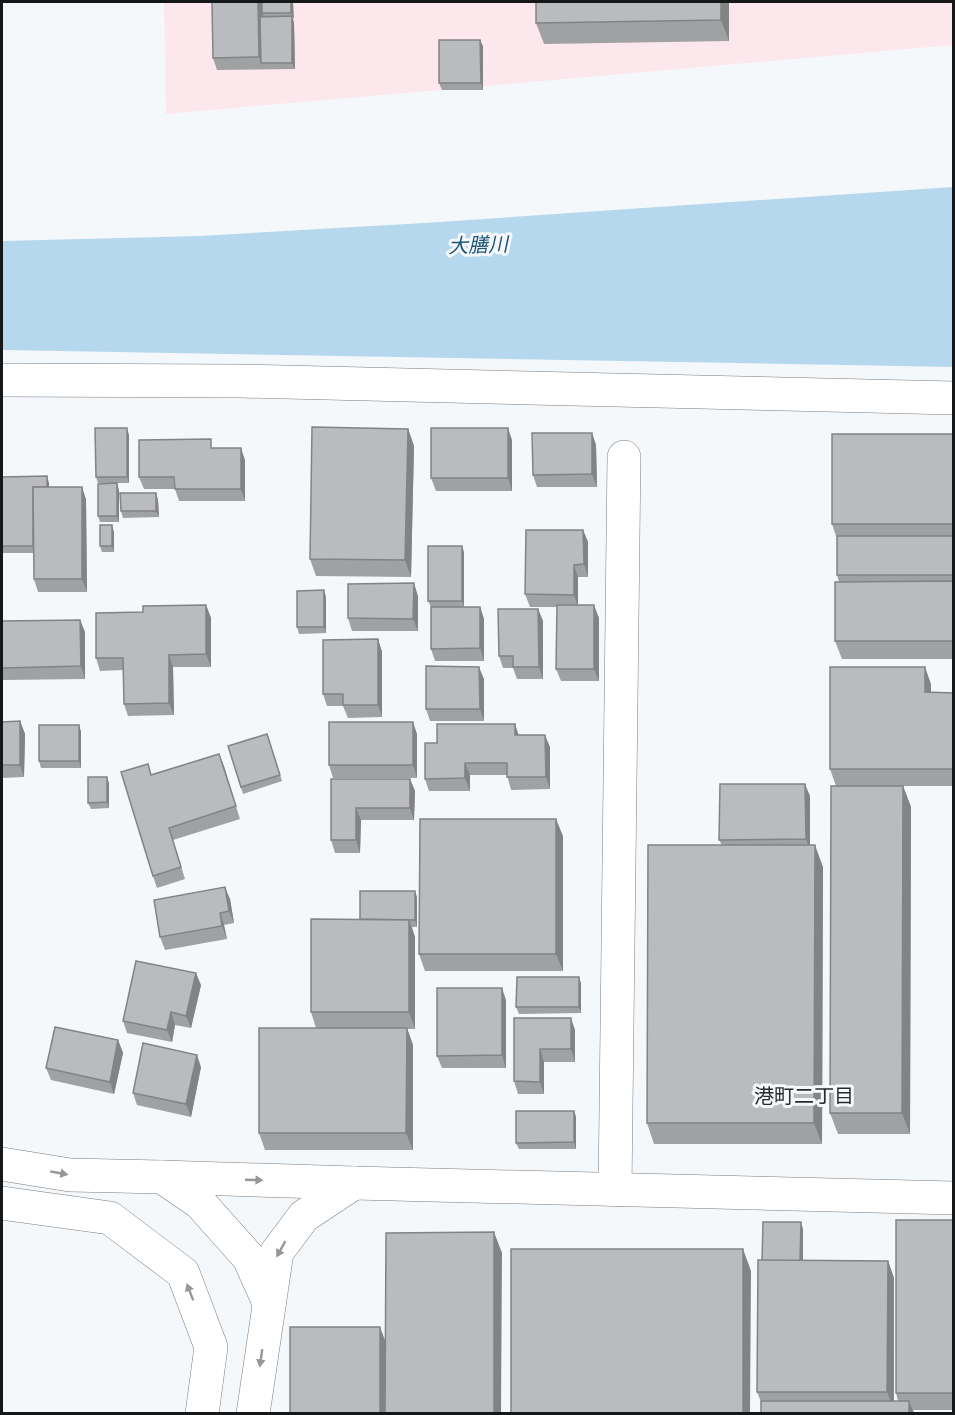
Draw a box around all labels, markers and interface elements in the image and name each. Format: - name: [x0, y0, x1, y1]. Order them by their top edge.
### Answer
- water label: 大膳川: [448, 232, 510, 258]
- district label: 港町二丁目: [754, 1084, 854, 1108]
- one-way arrow: [50, 1169, 69, 1178]
- one-way arrow: [244, 1175, 263, 1184]
- one-way arrow: [276, 1241, 286, 1258]
- one-way arrow: [185, 1283, 194, 1301]
- one-way arrow: [256, 1349, 265, 1368]

